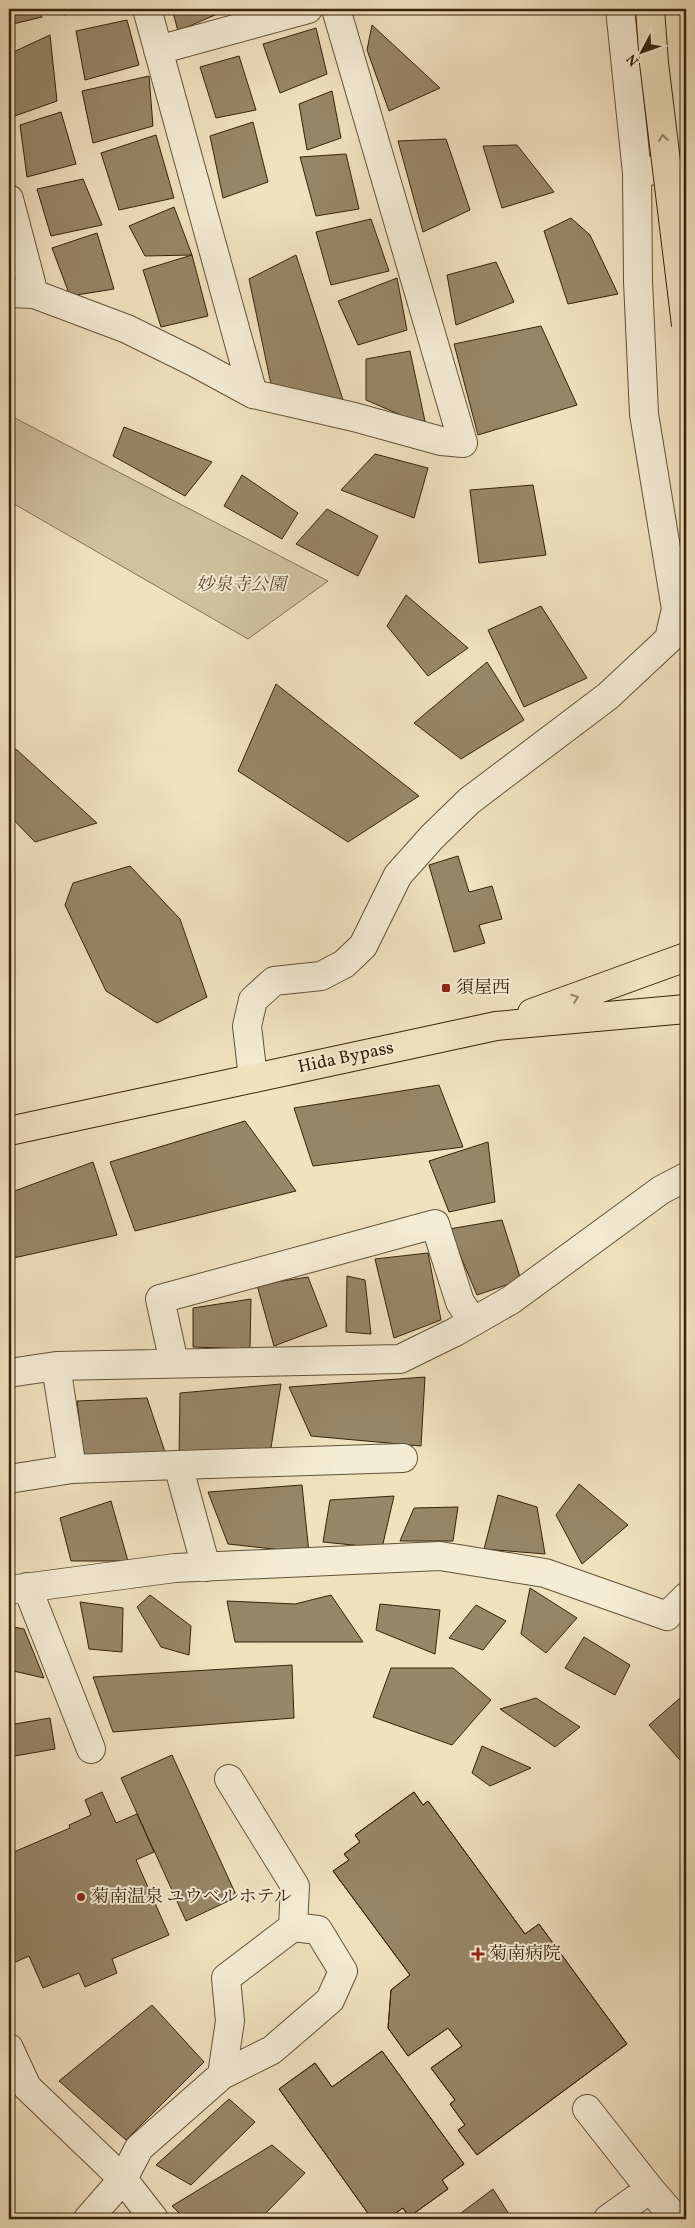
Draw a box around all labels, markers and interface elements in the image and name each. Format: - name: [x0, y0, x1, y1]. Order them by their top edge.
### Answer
- north arrow: [618, 28, 668, 78]
- text: N: [623, 49, 644, 70]
- one-way arrow: [658, 133, 669, 141]
- park label: 妙泉寺公園: [196, 573, 289, 598]
- place label: 須屋西: [456, 976, 510, 1001]
- marker: 須屋西: [440, 982, 452, 994]
- one-way arrow: [570, 994, 578, 1004]
- street label: Hida Bypass: [296, 1036, 396, 1080]
- place label: 菊南温泉 ユウベルホテル: [91, 1885, 292, 1910]
- marker: 菊南温泉 ユウベルホテル: [75, 1891, 87, 1903]
- place label: 菊南病院: [489, 1942, 561, 1967]
- marker: 菊南病院: [471, 1947, 485, 1961]

